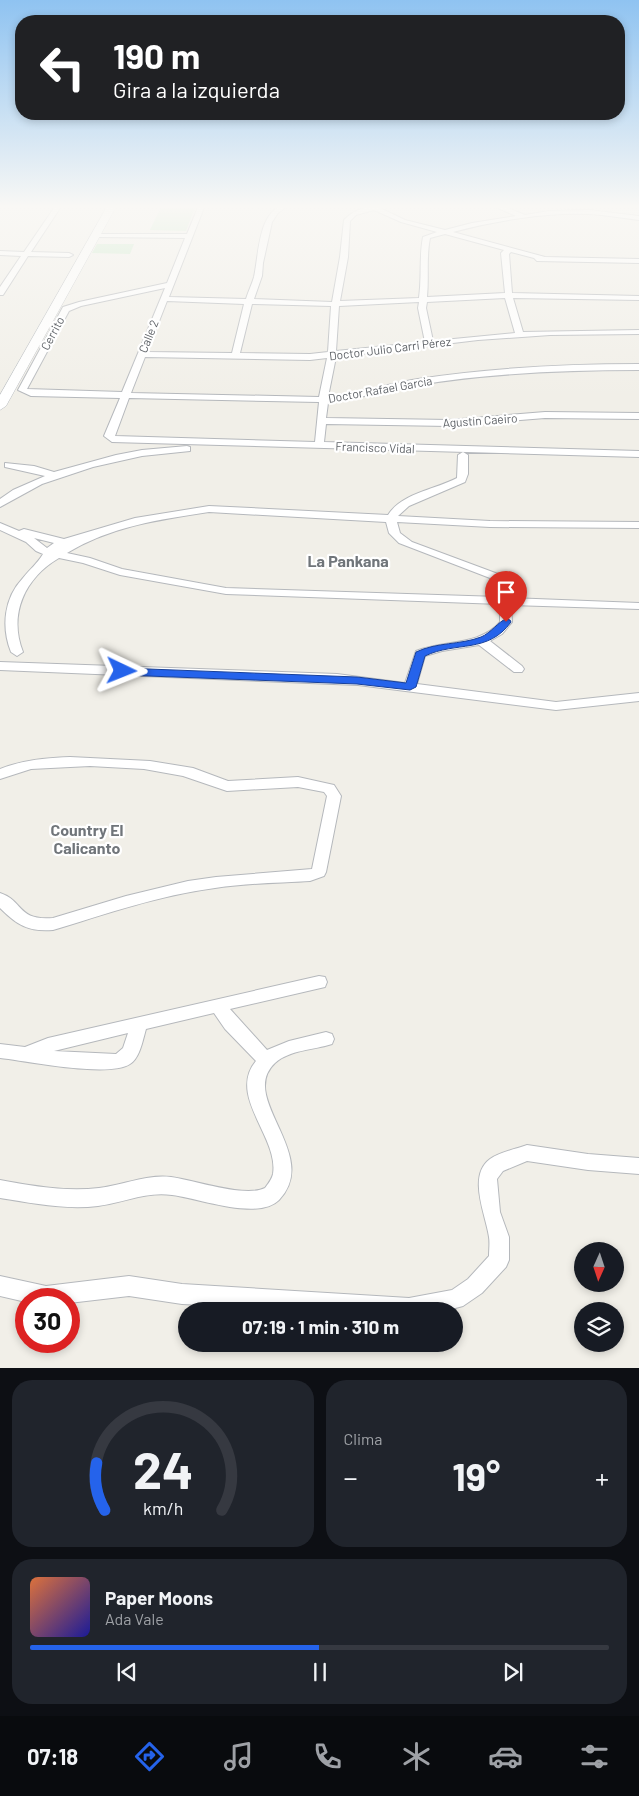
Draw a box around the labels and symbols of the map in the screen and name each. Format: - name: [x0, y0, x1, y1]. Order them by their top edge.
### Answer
- street label: Cerrito: [37, 314, 67, 352]
- street label: Calle 2: [135, 318, 161, 354]
- street label: Doctor Julio Carri Pérez: [328, 334, 452, 362]
- street label: Doctor Rafael García: [327, 373, 433, 405]
- street label: Agustín Caeiro: [442, 410, 518, 430]
- street label: Francisco Vidal: [335, 439, 415, 455]
- district label: La Pankana: [307, 551, 389, 570]
- pin: [485, 571, 527, 622]
- position arrow: [95, 644, 147, 696]
- district label: Country El Calicanto: [51, 820, 124, 857]
- north arrow: [574, 1242, 624, 1292]
- speed limit sign: 30: [15, 1288, 80, 1353]

